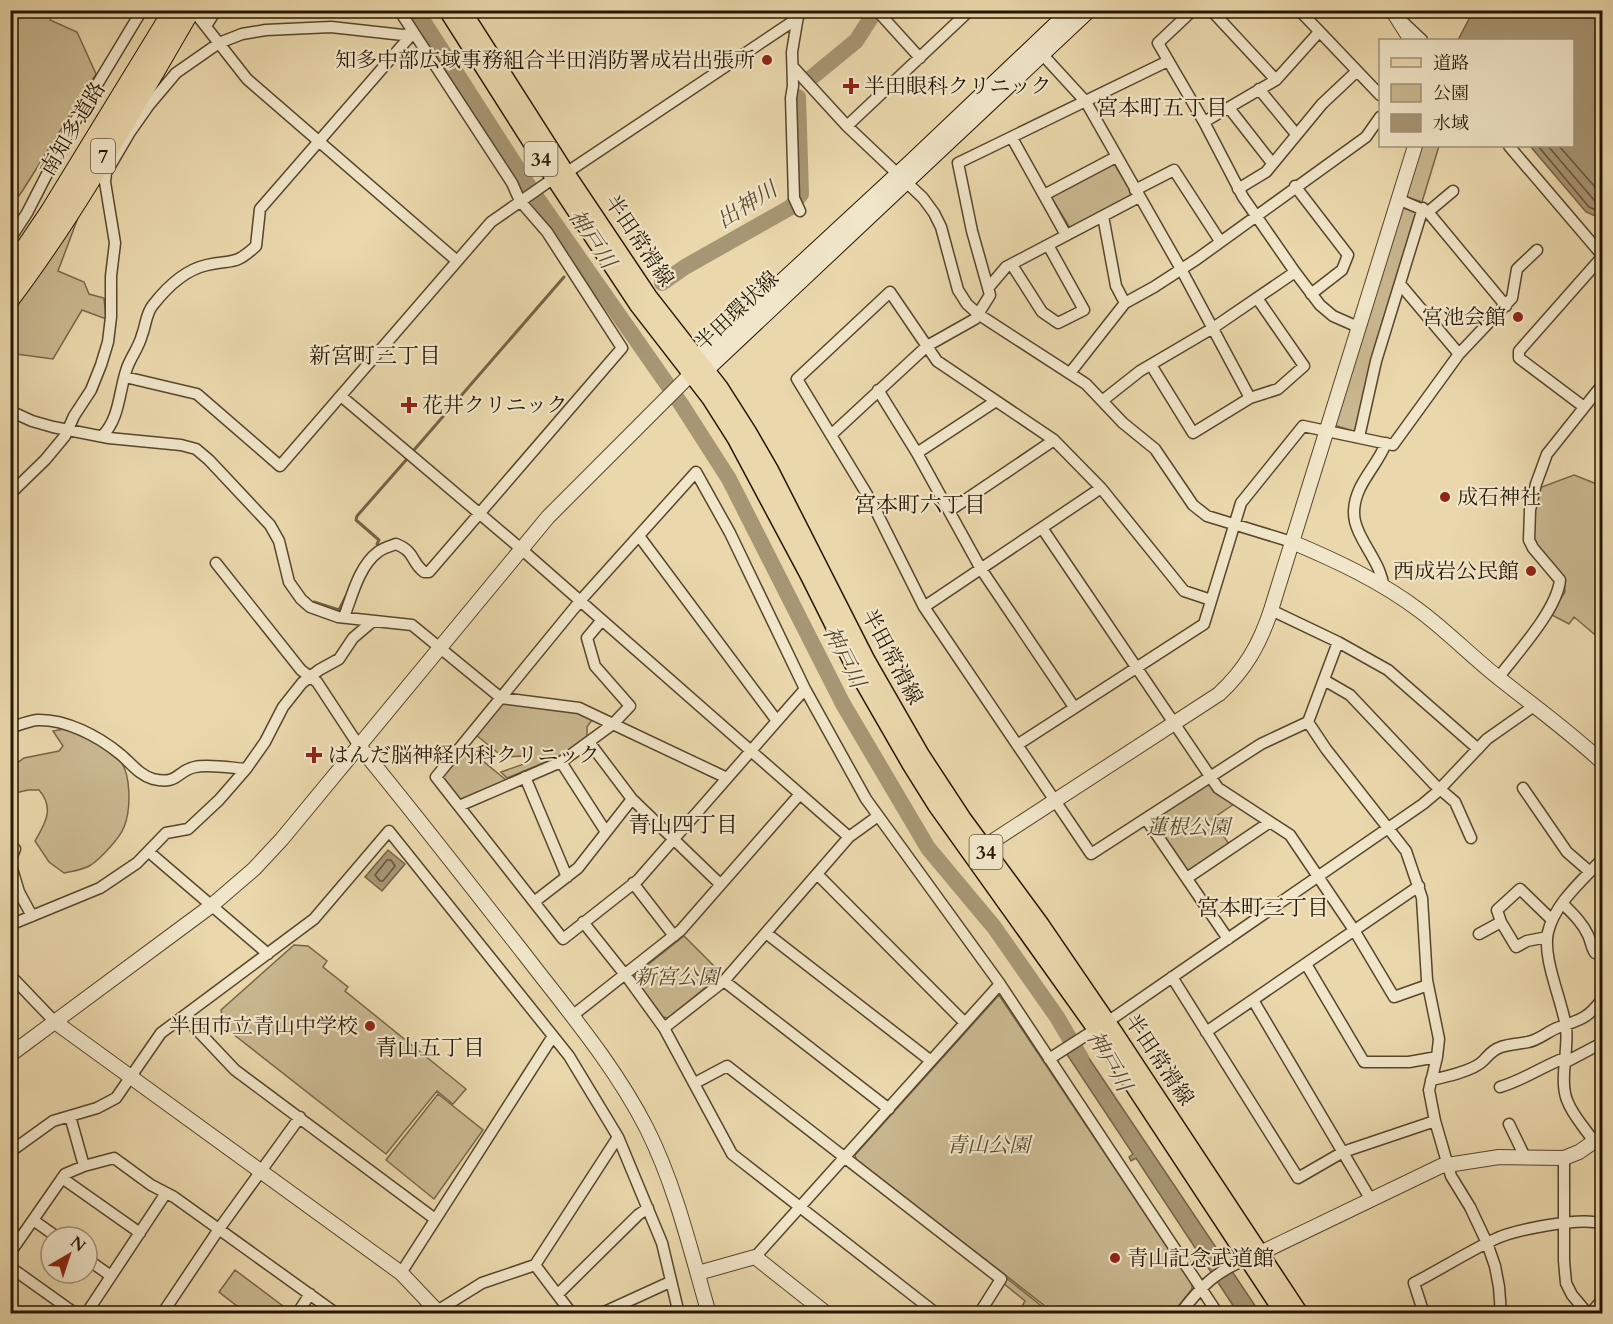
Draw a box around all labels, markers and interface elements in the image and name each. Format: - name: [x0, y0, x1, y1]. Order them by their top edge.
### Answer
- legend: [1379, 39, 1574, 147]
- place label: 知多中部広域事務組合半田消防署成岩出張所: [335, 46, 755, 75]
- text: 道路: [1433, 51, 1469, 76]
- marker: 知多中部広域事務組合半田消防署成岩出張所: [760, 53, 774, 67]
- place label: 半田眼科クリニック: [864, 72, 1052, 101]
- street label: 南知多道路: [34, 77, 112, 181]
- marker: 半田眼科クリニック: [842, 77, 860, 95]
- text: 公園: [1433, 81, 1469, 106]
- district label: 宮本町五丁目: [1096, 93, 1228, 123]
- text: 水域: [1433, 111, 1469, 136]
- road number: 7: [91, 139, 115, 173]
- road number: 34: [524, 142, 558, 176]
- water label: 出神川: [711, 174, 785, 235]
- street label: 半田常滑線: [598, 189, 680, 293]
- water label: 神戸川: [561, 203, 624, 276]
- street label: 半田環状線: [689, 265, 785, 357]
- place label: 宮池会館: [1422, 303, 1506, 332]
- marker: 宮池会館: [1511, 310, 1525, 324]
- district label: 新宮町三丁目: [309, 341, 441, 371]
- place label: 花井クリニック: [422, 391, 568, 420]
- marker: 花井クリニック: [400, 396, 418, 414]
- place label: 成石神社: [1457, 483, 1541, 512]
- district label: 宮本町六丁目: [854, 490, 986, 520]
- marker: 成石神社: [1438, 490, 1452, 504]
- place label: 西成岩公民館: [1393, 557, 1519, 586]
- marker: 西成岩公民館: [1524, 564, 1538, 578]
- street label: 半田常滑線: [855, 604, 929, 710]
- water label: 神戸川: [816, 621, 873, 695]
- place label: はんだ脳神経内科クリニック: [328, 741, 600, 770]
- marker: はんだ脳神経内科クリニック: [305, 746, 323, 764]
- district label: 青山四丁目: [628, 810, 738, 840]
- park label: 蓮根公園: [1146, 813, 1233, 842]
- road number: 34: [970, 835, 1002, 869]
- district label: 宮本町三丁目: [1197, 893, 1329, 923]
- park label: 新宮公園: [635, 963, 722, 992]
- street label: 半田常滑線: [1118, 1008, 1200, 1112]
- place label: 半田市立青山中学校: [169, 1012, 358, 1041]
- marker: 半田市立青山中学校: [363, 1019, 377, 1033]
- water label: 神戸川: [1080, 1025, 1139, 1099]
- district label: 青山五丁目: [375, 1033, 485, 1063]
- park label: 青山公園: [946, 1131, 1033, 1160]
- north arrow: [39, 1225, 99, 1285]
- text: N: [65, 1231, 90, 1257]
- place label: 青山記念武道館: [1127, 1244, 1274, 1273]
- marker: 青山記念武道館: [1108, 1251, 1122, 1265]

